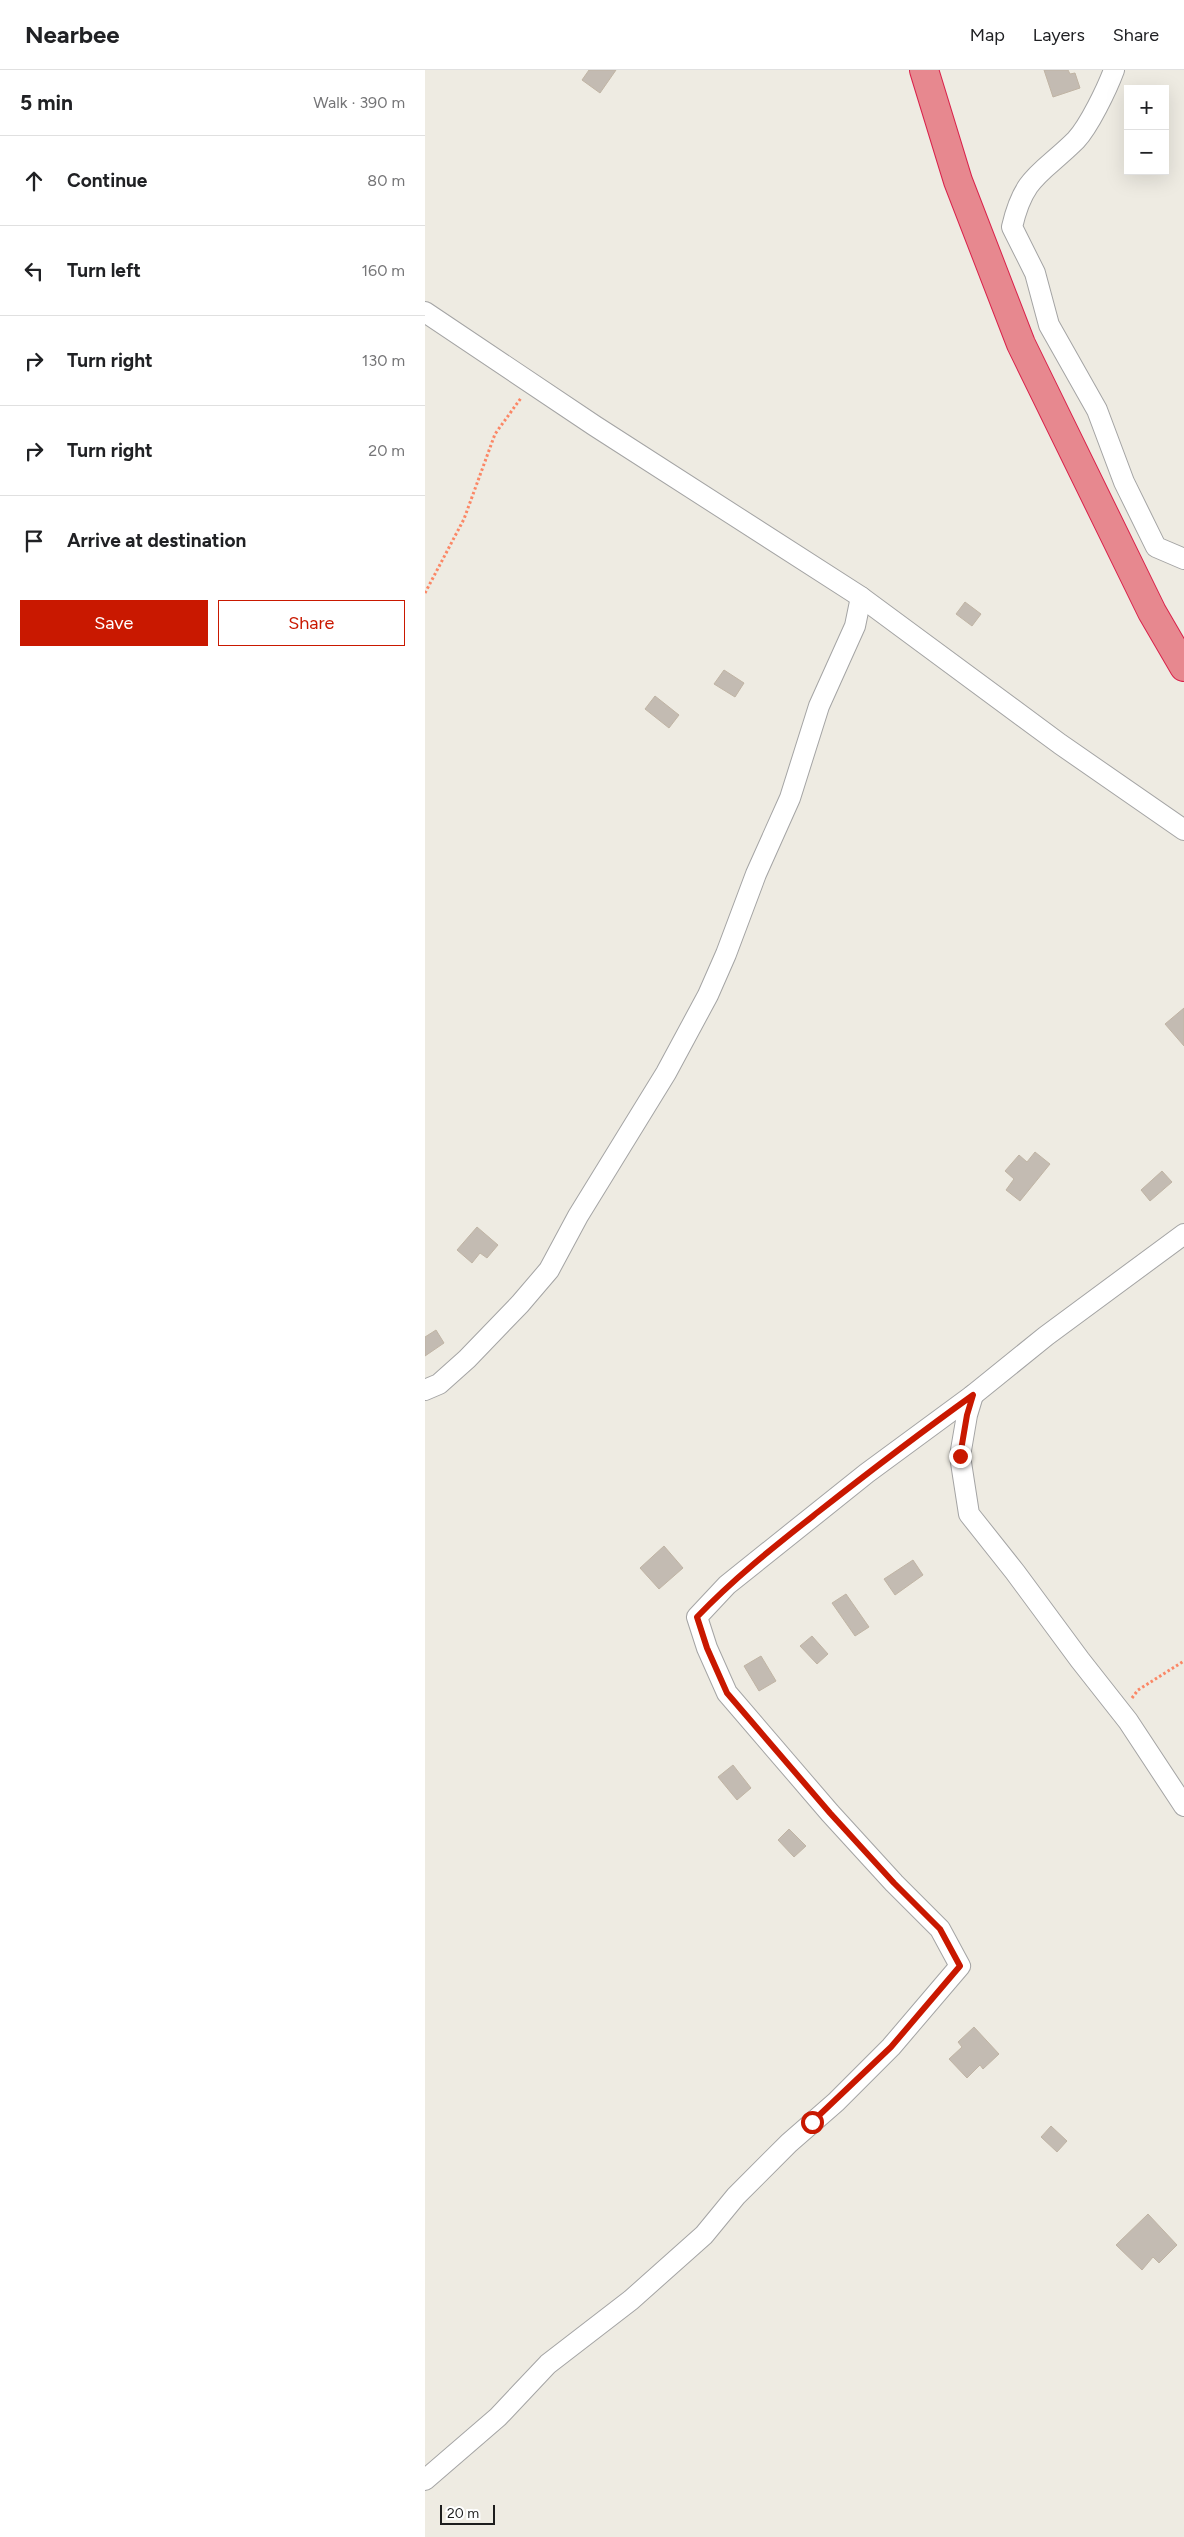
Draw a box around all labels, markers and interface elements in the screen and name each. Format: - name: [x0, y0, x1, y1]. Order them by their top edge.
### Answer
- text: Nearbee: [25, 20, 120, 49]
- text: Map: [970, 24, 1005, 46]
- text: Layers: [1033, 24, 1085, 46]
- text: Share: [1113, 24, 1159, 46]
- map controls: [1124, 85, 1169, 175]
- button: +: [1124, 85, 1169, 130]
- text: 5 min: [20, 90, 73, 115]
- text: Walk · 390 m: [313, 93, 405, 112]
- button: −: [1124, 130, 1169, 175]
- icon: ahead: [20, 167, 48, 195]
- text: Continue: [67, 169, 147, 192]
- text: 80 m: [367, 171, 405, 190]
- icon: left: [20, 257, 48, 285]
- text: Turn left: [67, 259, 141, 282]
- text: 160 m: [362, 261, 405, 280]
- icon: right: [20, 347, 48, 375]
- text: Turn right: [67, 349, 153, 372]
- text: 130 m: [362, 351, 405, 370]
- icon: right: [20, 437, 48, 465]
- text: Turn right: [67, 439, 153, 462]
- text: 20 m: [368, 441, 405, 460]
- icon: arrive: [20, 527, 48, 555]
- text: Arrive at destination: [67, 529, 246, 552]
- button: Save: [20, 600, 208, 646]
- button: Share: [218, 600, 405, 646]
- route end: [949, 1445, 972, 1468]
- route start: [801, 2111, 824, 2134]
- scale bar: [440, 2502, 495, 2525]
- text: 20 m: [447, 2505, 479, 2522]

